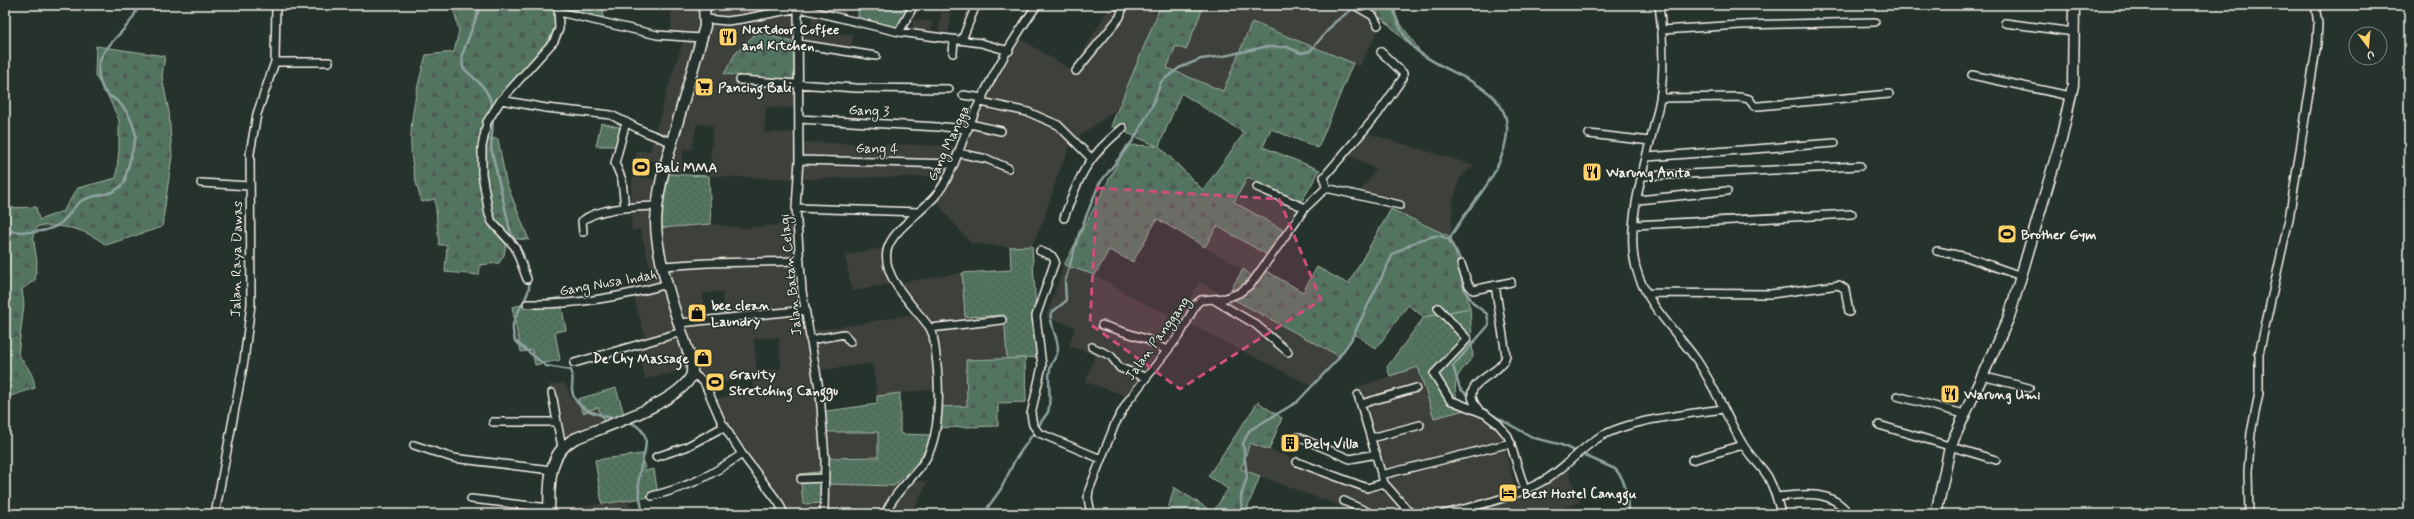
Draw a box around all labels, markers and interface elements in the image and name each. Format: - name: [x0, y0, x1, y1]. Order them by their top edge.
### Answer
- place label: Nextdoor Coffee and Kitchen: [742, 21, 839, 55]
- restaurant icon: Nextdoor Coffee and Kitchen: [717, 26, 739, 48]
- north arrow: [2348, 26, 2388, 66]
- text: U: [2365, 47, 2376, 62]
- supermarket icon: Pancing Bali: [693, 76, 715, 98]
- place label: Pancing Bali: [718, 79, 792, 100]
- street label: Gang 3: [848, 101, 890, 122]
- street label: Gang Mangga: [924, 103, 975, 185]
- street label: Gang 4: [855, 139, 899, 160]
- sports icon: Bali MMA: [630, 156, 652, 178]
- place label: Bali MMA: [655, 159, 718, 177]
- restaurant icon: Warung Anita: [1581, 161, 1603, 183]
- place label: Warung Anita: [1605, 164, 1691, 183]
- street label: Jalan Raya Dawas: [227, 201, 247, 317]
- street label: Jalan Batan Celagi: [776, 213, 807, 337]
- sports icon: Brother Gym: [1996, 223, 2018, 245]
- place label: Brother Gym: [2021, 226, 2096, 244]
- street label: Gang Nusa Indah: [558, 266, 659, 301]
- street label: Jalan Panggang: [1121, 293, 1195, 385]
- place label: bee clean Laundry: [711, 297, 771, 331]
- shop icon: bee clean Laundry: [686, 302, 708, 324]
- shop icon: De Chy Massage: [692, 347, 714, 369]
- place label: De Chy Massage: [593, 350, 689, 371]
- place label: Gravity Stretching Canggu: [729, 366, 838, 403]
- sports icon: Gravity Stretching Canggu: [704, 371, 726, 393]
- restaurant icon: Warung Umi: [1939, 383, 1961, 405]
- place label: Warung Umi: [1963, 386, 2040, 405]
- building icon: Bely Villa: [1279, 432, 1301, 454]
- place label: Bely Villa: [1304, 435, 1359, 453]
- hotel icon: Best Hostel Canggu: [1497, 482, 1519, 504]
- place label: Best Hostel Canggu: [1522, 485, 1637, 506]

